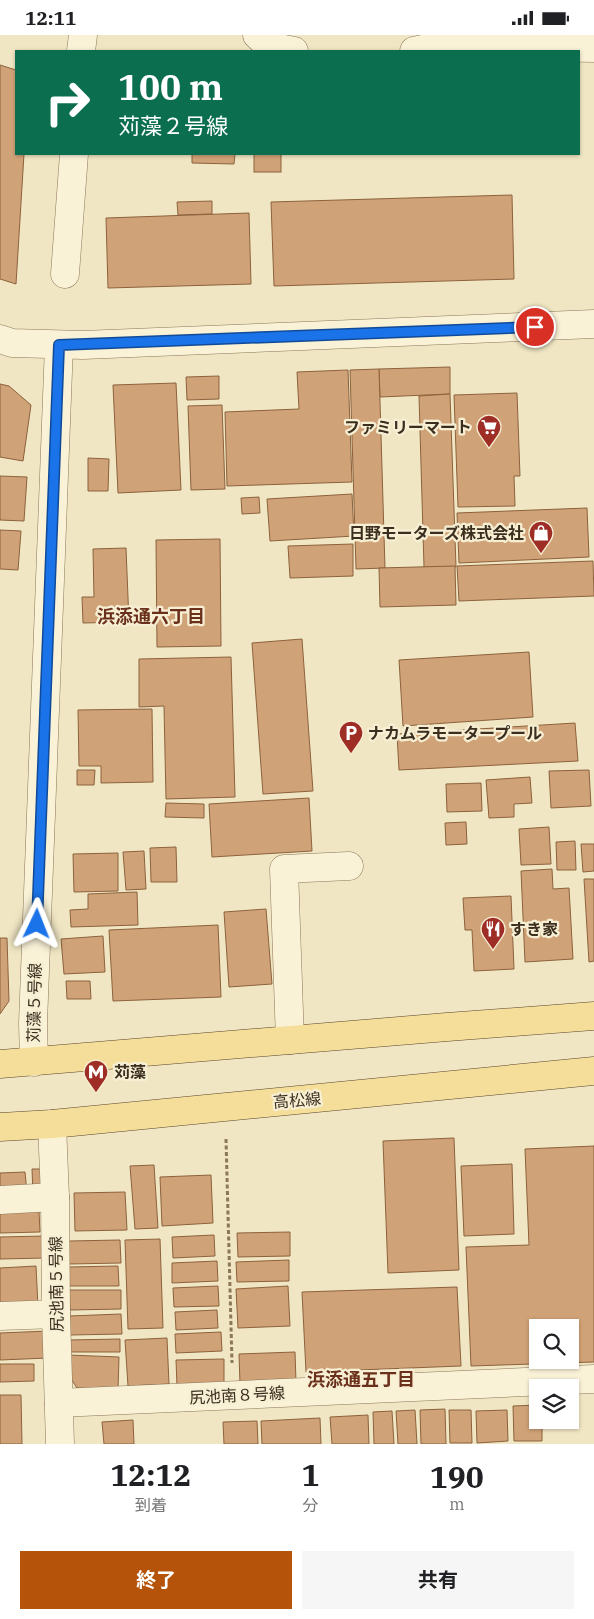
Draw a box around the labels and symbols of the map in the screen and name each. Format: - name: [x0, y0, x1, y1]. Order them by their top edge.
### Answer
- pin: [514, 306, 556, 348]
- supermarket icon: ファミリーマート: [476, 414, 502, 448]
- place label: ファミリーマート: [344, 417, 472, 437]
- shop icon: 日野モーターズ株式会社: [528, 520, 554, 554]
- place label: 日野モーターズ株式会社: [349, 523, 524, 543]
- district label: 浜添通六丁目: [97, 605, 205, 628]
- parking icon: ナカムラモータープール: [338, 720, 364, 754]
- place label: ナカムラモータープール: [368, 723, 542, 743]
- position arrow: [10, 897, 62, 949]
- restaurant icon: すき家: [480, 916, 506, 950]
- place label: すき家: [510, 919, 558, 939]
- street label: 苅藻５号線: [23, 963, 45, 1043]
- metro station icon: 苅藻: [83, 1059, 109, 1093]
- place label: 苅藻: [114, 1062, 146, 1082]
- street label: 高松線: [272, 1088, 322, 1112]
- street label: 尻池南５号線: [45, 1236, 67, 1332]
- district label: 浜添通五丁目: [307, 1368, 415, 1391]
- street label: 尻池南８号線: [189, 1383, 285, 1407]

